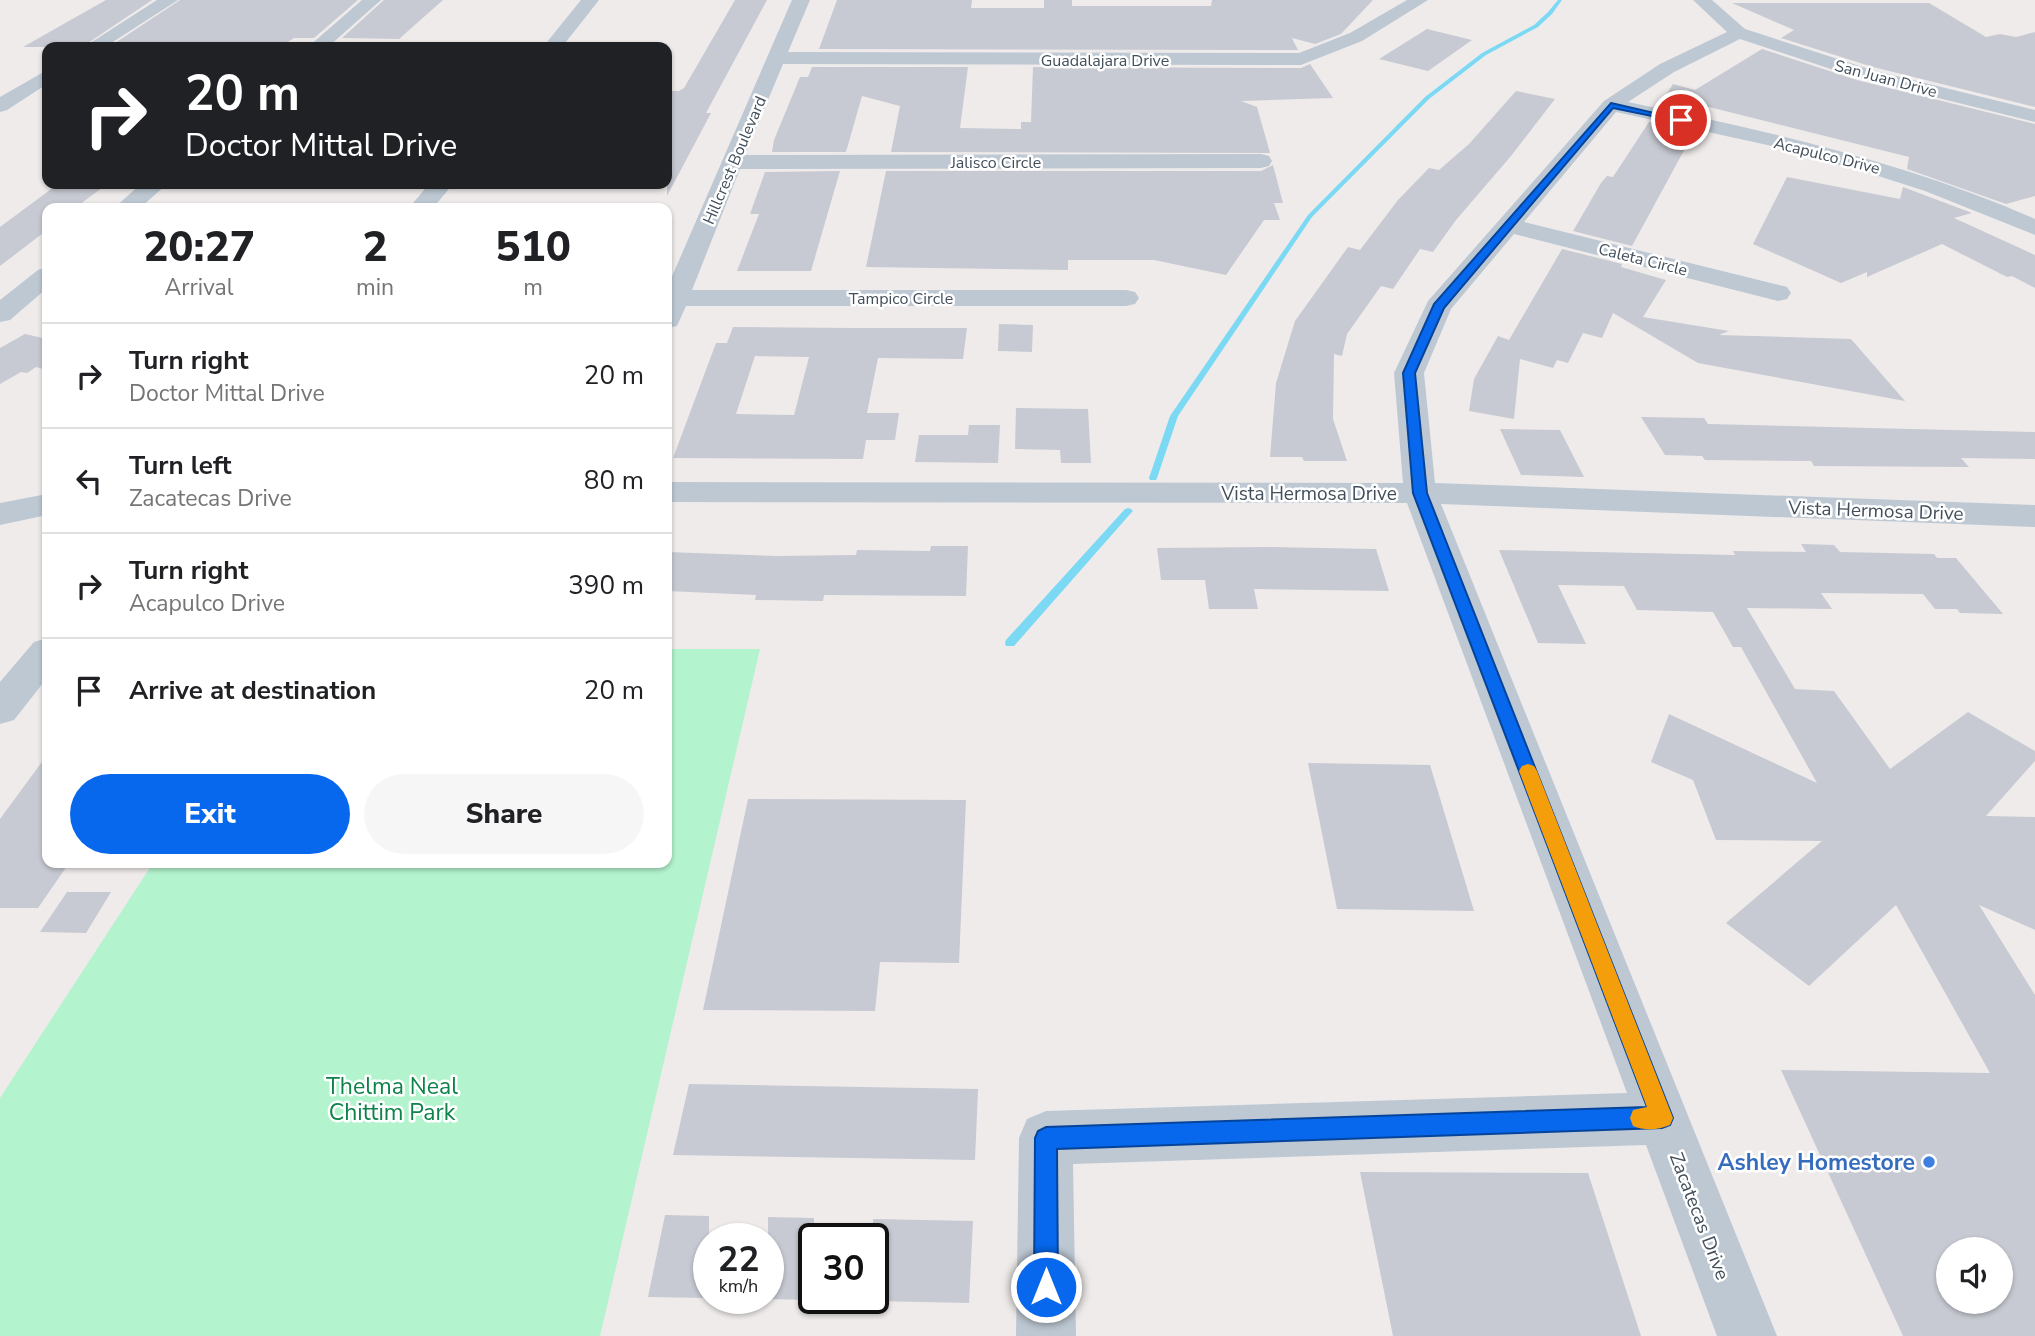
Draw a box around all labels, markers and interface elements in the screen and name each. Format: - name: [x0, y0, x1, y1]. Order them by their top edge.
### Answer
- street label: Guadalajara Drive: [1041, 50, 1169, 72]
- street label: San Juan Drive: [1832, 55, 1939, 103]
- text: 20 m: [185, 60, 300, 127]
- icon: right: [70, 70, 161, 161]
- pin: [1651, 90, 1711, 150]
- street label: Hillcrest Boulevard: [698, 93, 772, 228]
- icon: arrive: [1662, 101, 1700, 139]
- text: Doctor Mittal Drive: [185, 124, 457, 167]
- street label: Acapulco Drive: [1771, 132, 1882, 180]
- street label: Jalisco Circle: [950, 152, 1041, 174]
- text: 20:27: [143, 219, 255, 276]
- text: 2: [362, 219, 388, 276]
- text: 510: [495, 219, 571, 276]
- street label: Caleta Circle: [1596, 238, 1690, 282]
- text: Arrival: [164, 272, 234, 303]
- text: min: [356, 272, 394, 303]
- text: m: [523, 272, 543, 303]
- street label: Tampico Circle: [849, 288, 953, 310]
- text: Turn right: [129, 343, 248, 378]
- icon: right: [70, 357, 108, 395]
- text: 20 m: [584, 358, 644, 393]
- text: Doctor Mittal Drive: [129, 378, 325, 409]
- text: Turn left: [129, 448, 232, 483]
- icon: left: [70, 462, 108, 500]
- text: 80 m: [584, 463, 644, 498]
- street label: Vista Hermosa Drive: [1220, 481, 1397, 507]
- text: Zacatecas Drive: [129, 483, 292, 514]
- street label: Vista Hermosa Drive: [1787, 495, 1964, 527]
- text: Turn right: [129, 553, 248, 588]
- icon: right: [70, 567, 108, 605]
- text: 390 m: [568, 568, 644, 603]
- text: Acapulco Drive: [129, 588, 285, 619]
- icon: arrive: [70, 672, 108, 710]
- text: Arrive at destination: [129, 673, 376, 708]
- text: 20 m: [584, 673, 644, 708]
- button: Exit: [70, 774, 350, 854]
- button: Share: [364, 774, 644, 854]
- park label: Thelma Neal Chittim Park: [326, 1071, 458, 1128]
- place label: Ashley Homestore: [1718, 1147, 1915, 1178]
- street label: Zacatecas Drive: [1663, 1149, 1735, 1284]
- marker: Ashley Homestore: [1921, 1154, 1937, 1170]
- speed limit sign: 30: [798, 1223, 889, 1314]
- text: 22: [717, 1236, 760, 1283]
- map controls: [1936, 1237, 2013, 1314]
- button: sound: [1936, 1237, 2013, 1314]
- position arrow: [1009, 1250, 1083, 1324]
- text: km/h: [719, 1274, 758, 1298]

